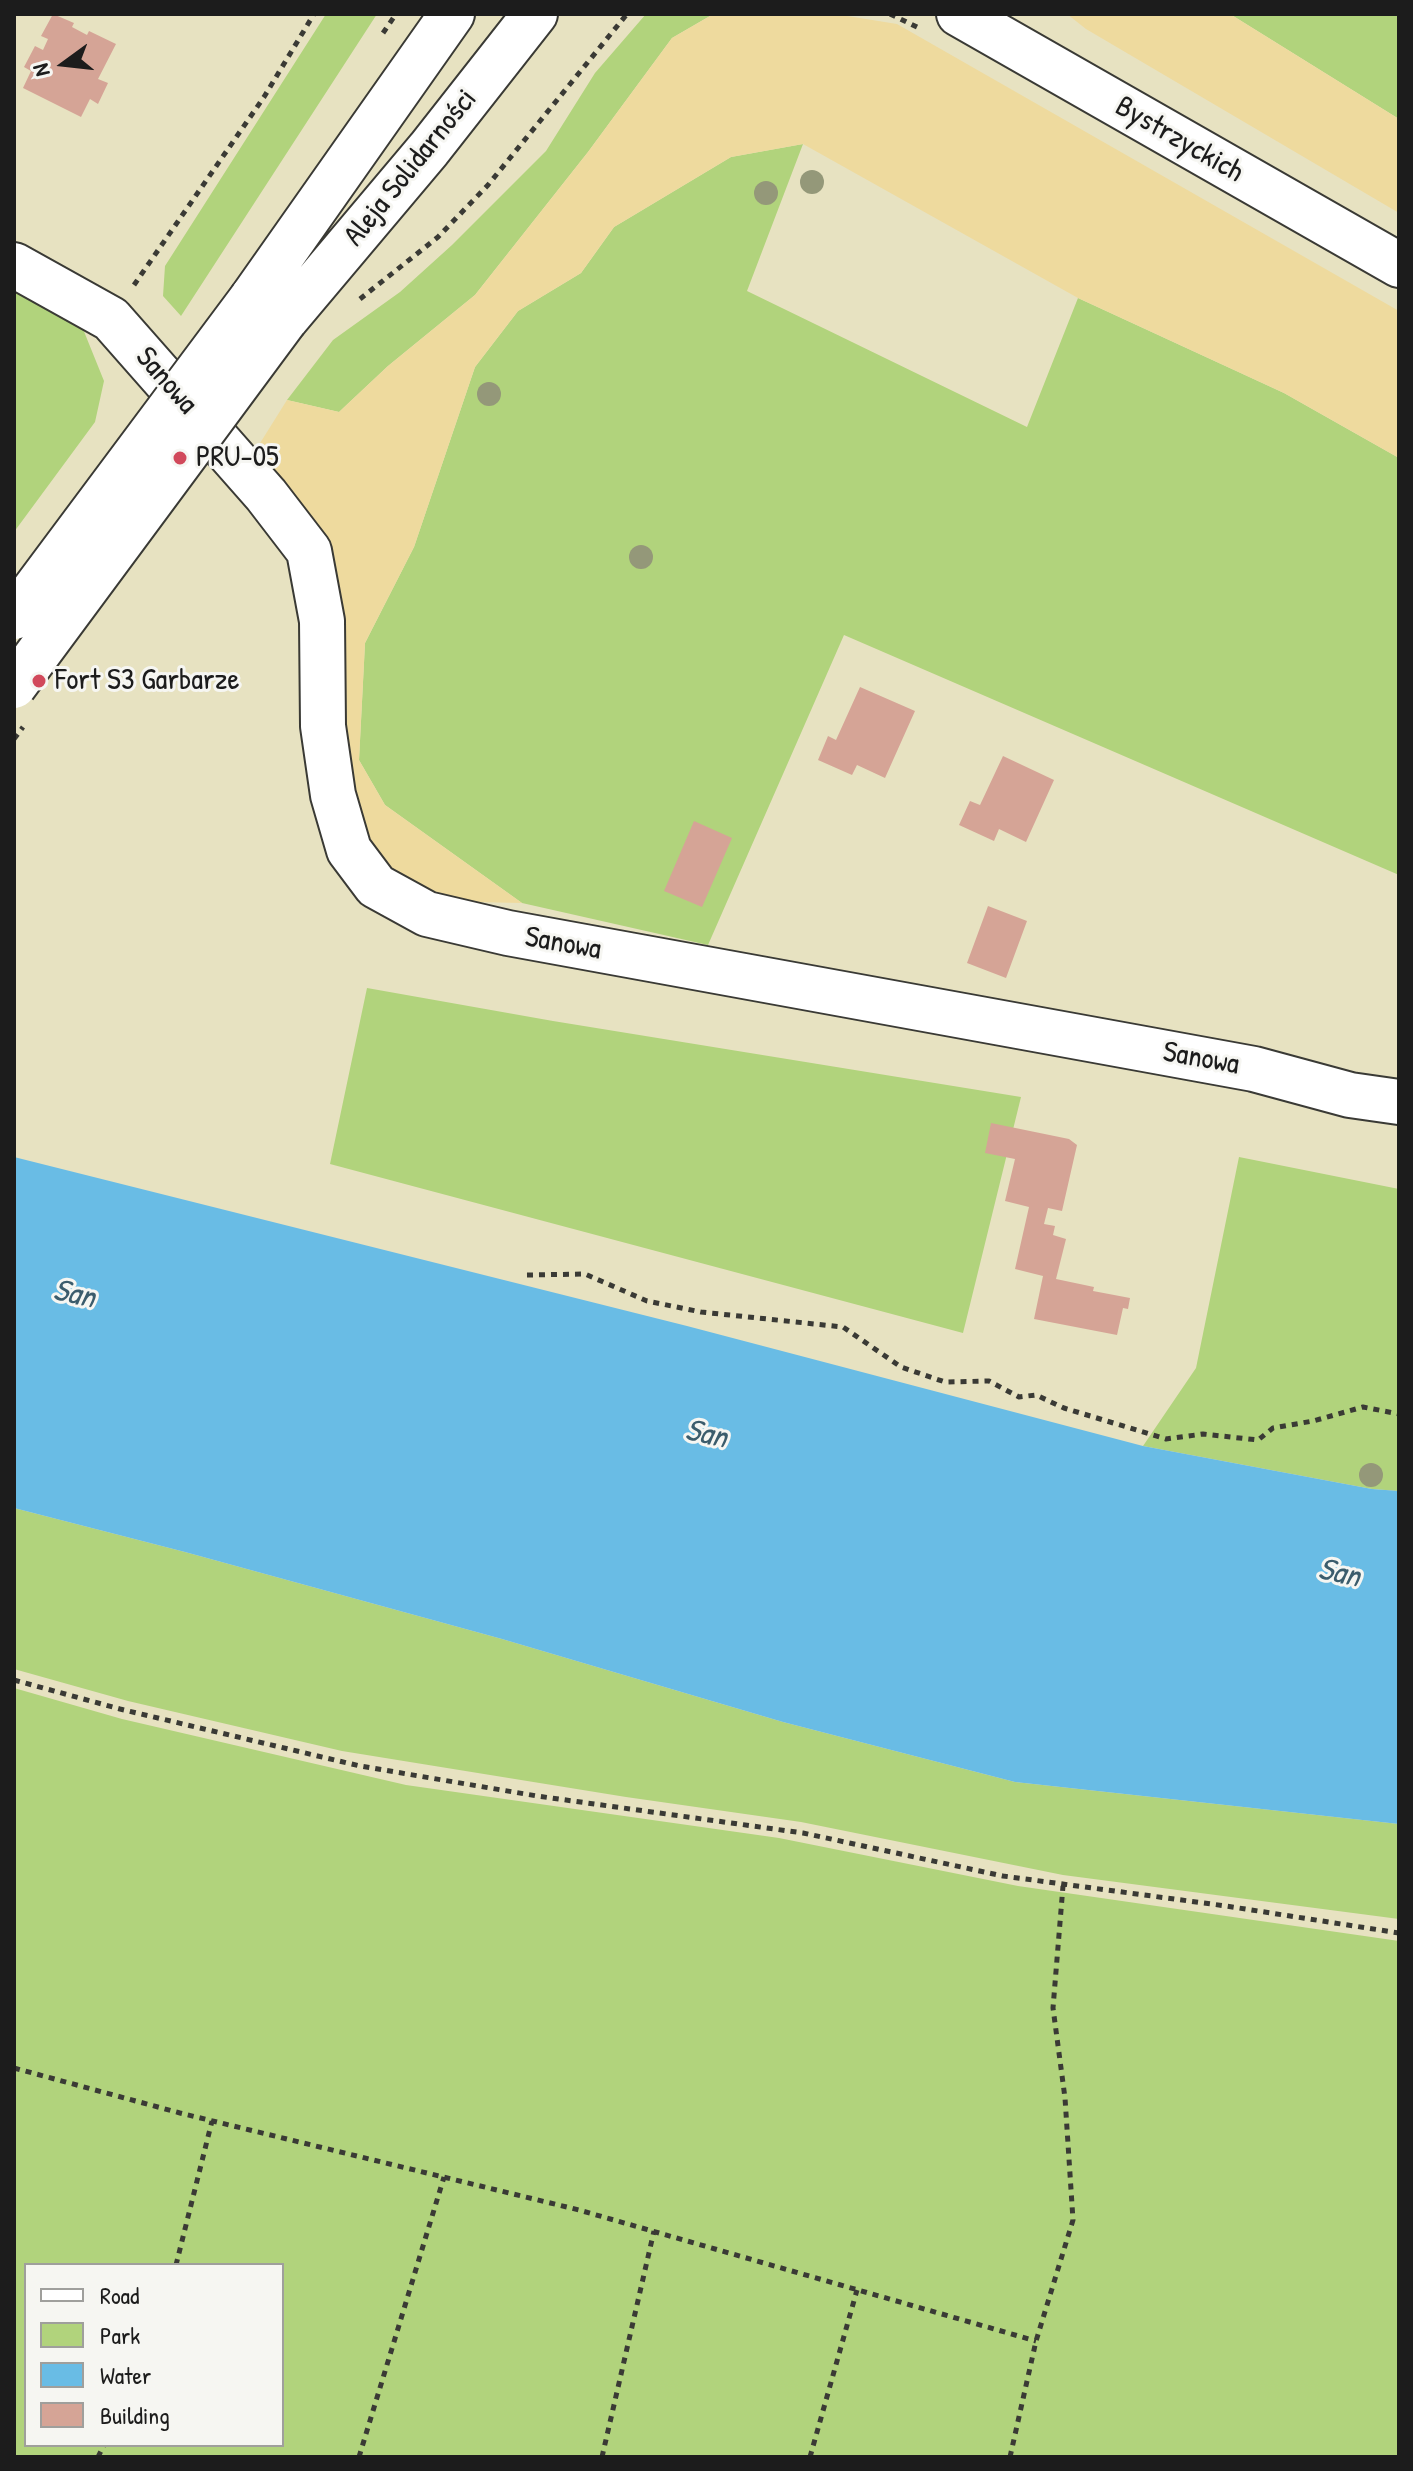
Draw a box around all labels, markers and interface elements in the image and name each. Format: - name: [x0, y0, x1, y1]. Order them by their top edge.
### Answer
- north arrow: [24, 24, 104, 104]
- text: N: [25, 61, 57, 80]
- street label: Aleja Solidarności: [337, 82, 485, 254]
- street label: Bystrzyckich: [1109, 89, 1249, 191]
- street label: Sanowa: [127, 340, 205, 422]
- place label: PRU-05: [196, 440, 279, 476]
- marker: PRU-05: [171, 449, 189, 467]
- place label: Fort S3 Garbarze: [55, 663, 239, 699]
- marker: Fort S3 Garbarze: [30, 672, 48, 690]
- street label: Sanowa: [522, 920, 604, 968]
- street label: Sanowa: [1160, 1035, 1242, 1083]
- water label: San: [50, 1272, 98, 1318]
- water label: San: [682, 1412, 730, 1458]
- water label: San: [1315, 1551, 1363, 1597]
- legend: [24, 2263, 284, 2447]
- text: Road: [100, 2279, 139, 2311]
- text: Park: [100, 2319, 140, 2351]
- text: Water: [100, 2359, 151, 2391]
- text: Building: [100, 2399, 170, 2431]

